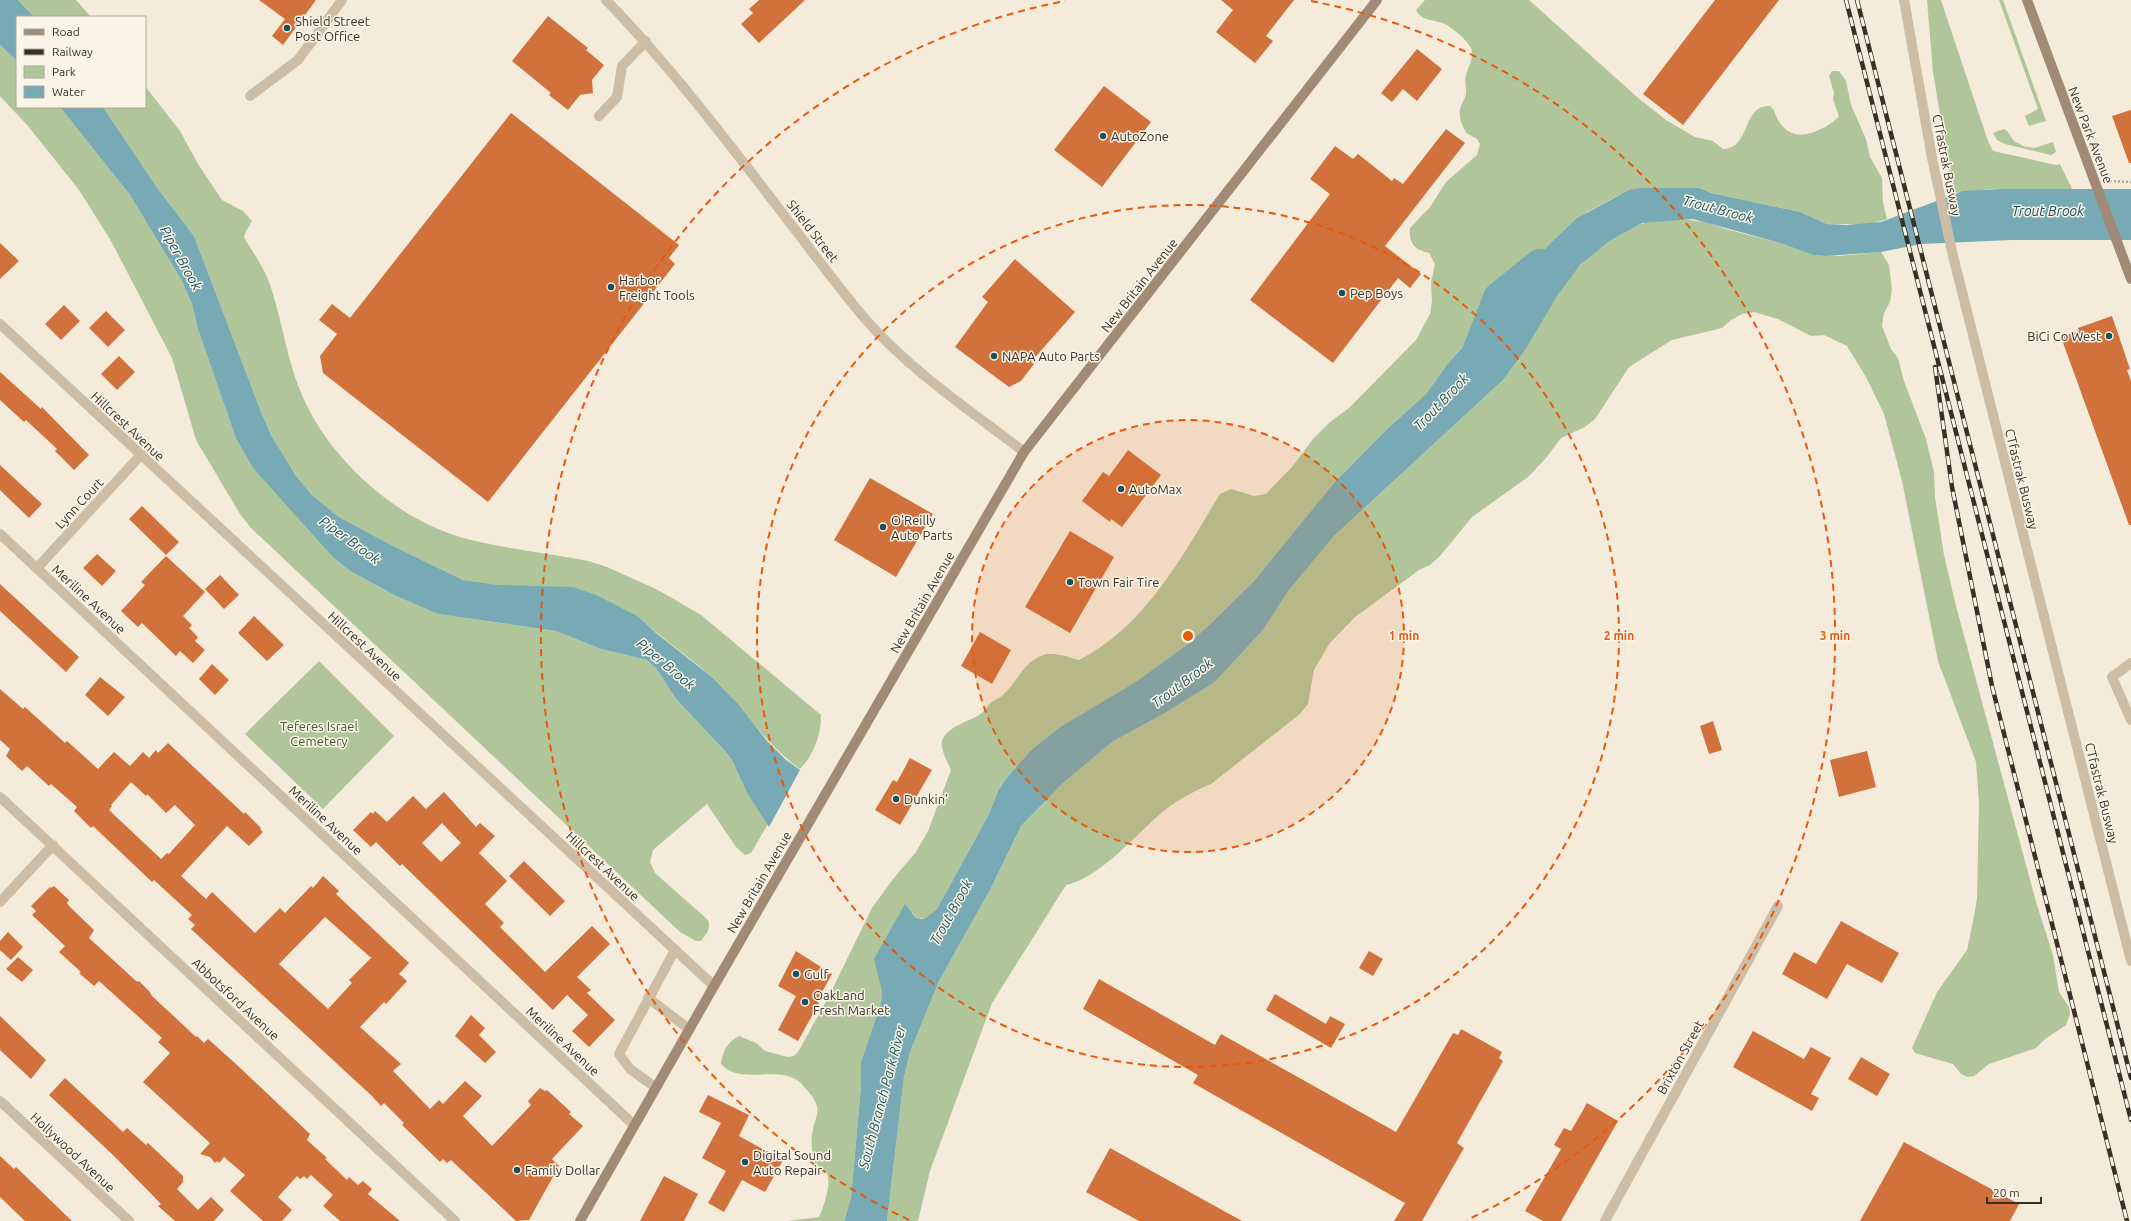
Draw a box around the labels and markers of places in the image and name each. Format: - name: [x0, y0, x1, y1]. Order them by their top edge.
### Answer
- place label: Shield Street Post Office: [295, 14, 370, 43]
- marker: Shield Street Post Office: [282, 23, 292, 33]
- place label: AutoZone: [1111, 129, 1169, 143]
- marker: AutoZone: [1098, 131, 1108, 141]
- place label: Harbor Freight Tools: [619, 273, 695, 302]
- marker: Harbor Freight Tools: [606, 282, 616, 292]
- place label: Pep Boys: [1350, 286, 1403, 300]
- marker: Pep Boys: [1337, 288, 1347, 298]
- place label: BiCi Co West: [2027, 329, 2101, 343]
- marker: BiCi Co West: [2104, 331, 2114, 341]
- place label: NAPA Auto Parts: [1002, 349, 1100, 363]
- marker: NAPA Auto Parts: [989, 351, 999, 361]
- place label: AutoMax: [1129, 482, 1183, 496]
- marker: AutoMax: [1116, 484, 1126, 494]
- place label: O'Reilly Auto Parts: [891, 513, 953, 542]
- marker: O'Reilly Auto Parts: [878, 522, 888, 532]
- place label: Town Fair Tire: [1078, 575, 1160, 589]
- marker: Town Fair Tire: [1065, 577, 1075, 587]
- centre of rings: [1181, 629, 1195, 643]
- place label: Dunkin': [904, 792, 948, 806]
- marker: Dunkin': [891, 794, 901, 804]
- place label: Gulf: [804, 967, 828, 981]
- marker: Gulf: [791, 969, 801, 979]
- place label: OakLand Fresh Market: [813, 988, 889, 1017]
- marker: OakLand Fresh Market: [800, 997, 810, 1007]
- place label: Digital Sound Auto Repair: [753, 1148, 831, 1177]
- marker: Digital Sound Auto Repair: [740, 1157, 750, 1167]
- place label: Family Dollar: [525, 1163, 600, 1177]
- marker: Family Dollar: [512, 1165, 522, 1175]

